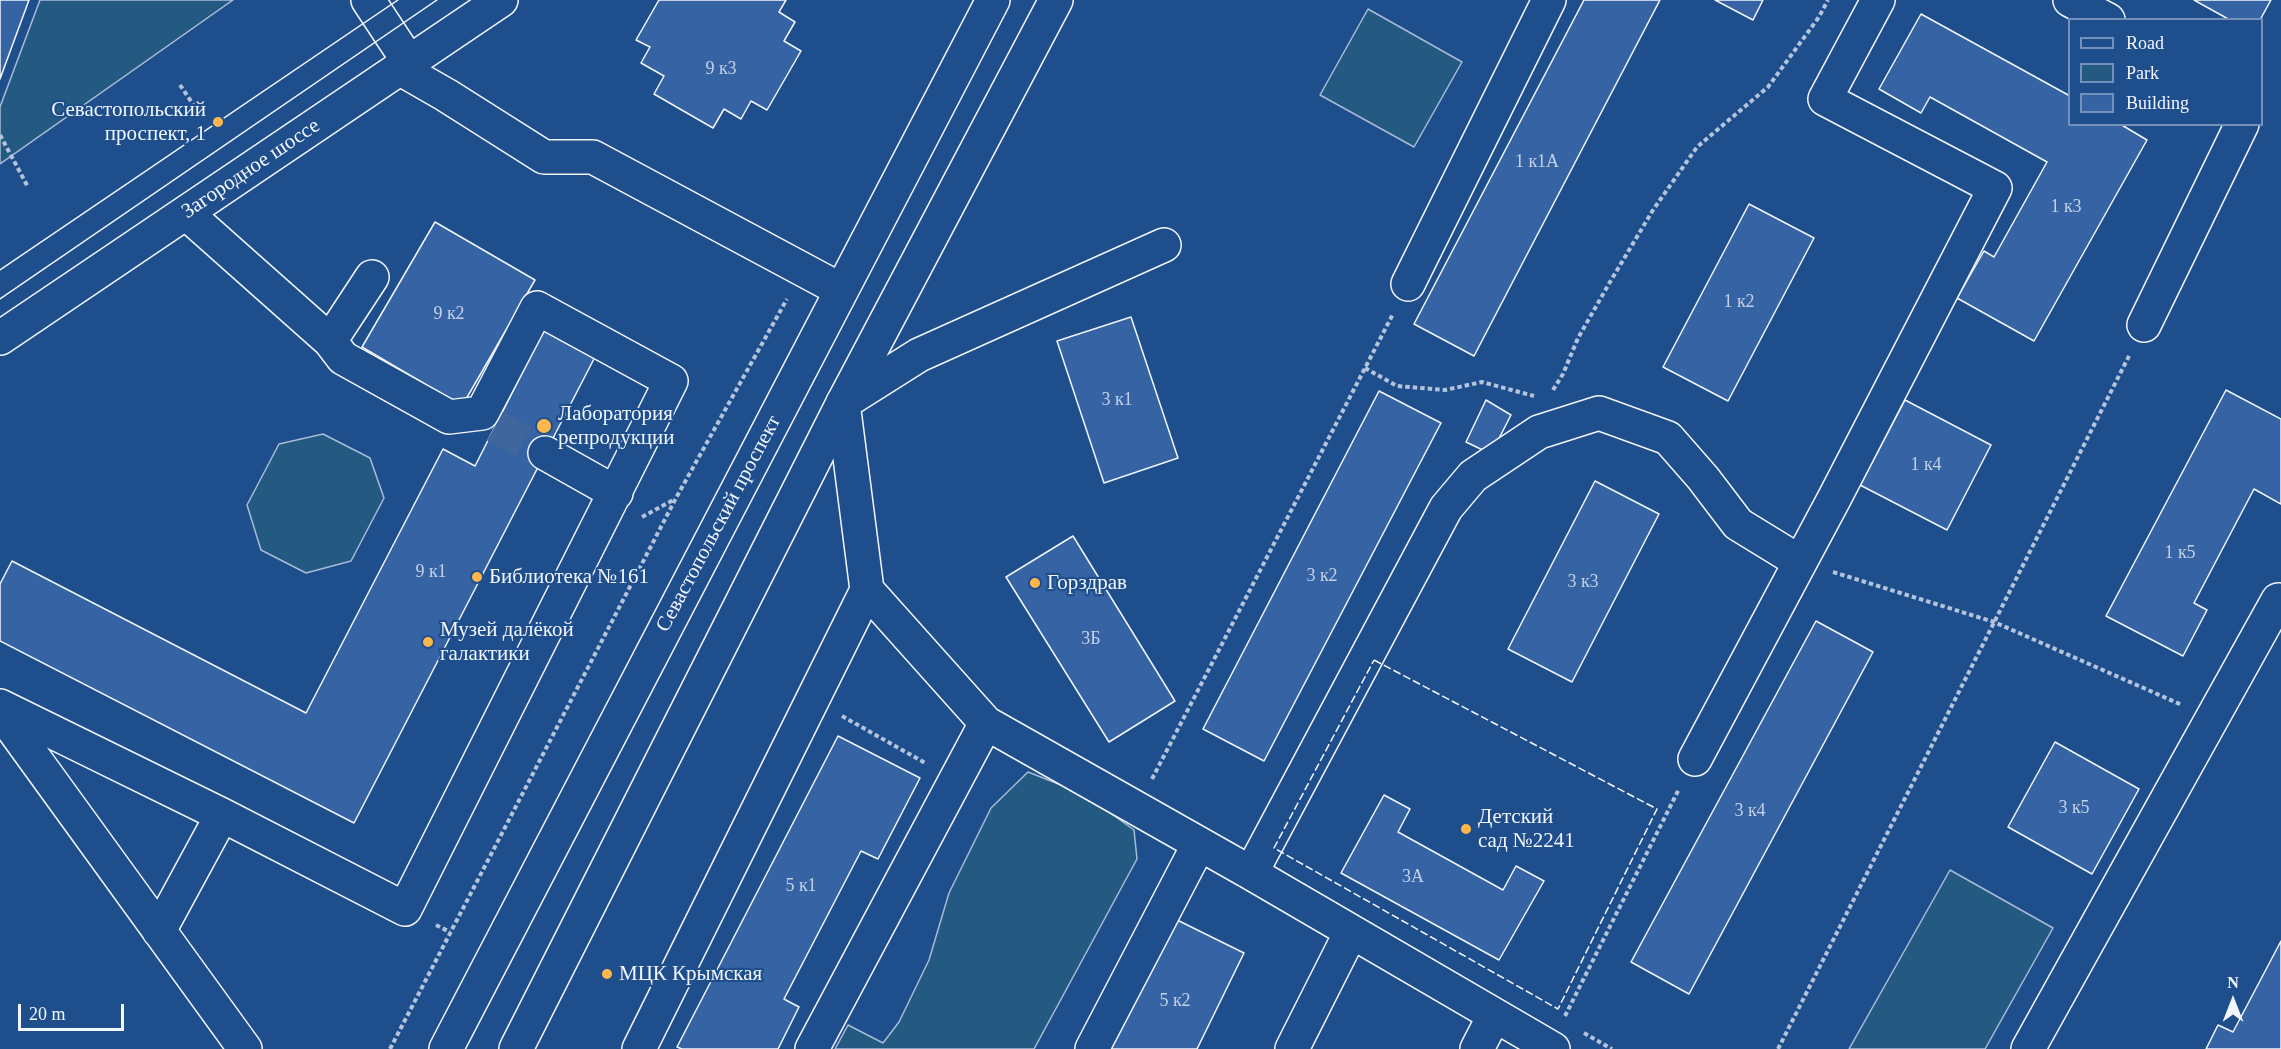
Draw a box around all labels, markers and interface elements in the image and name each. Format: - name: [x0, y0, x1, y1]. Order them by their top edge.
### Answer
- legend: [2068, 18, 2263, 126]
- text: Road: [2126, 33, 2164, 53]
- house number: 9 к3: [705, 58, 737, 80]
- text: Park: [2126, 63, 2159, 83]
- text: Building: [2126, 93, 2189, 113]
- place label: Севастопольский проспект, 1: [51, 97, 206, 147]
- street label: Загородное шоссе: [177, 113, 325, 225]
- marker: Севастопольский проспект, 1: [211, 115, 225, 129]
- house number: 1 к1А: [1515, 151, 1559, 173]
- house number: 1 к3: [2050, 196, 2082, 218]
- house number: 1 к2: [1723, 291, 1755, 313]
- house number: 9 к2: [433, 303, 465, 325]
- house number: 3 к1: [1101, 389, 1133, 411]
- place label: Лаборатория репродукции: [558, 401, 675, 451]
- street label: Севастопольский проспект: [651, 411, 787, 637]
- marker: Лаборатория репродукции: [535, 417, 553, 435]
- house number: 1 к4: [1910, 454, 1942, 476]
- house number: 1 к5: [2164, 542, 2196, 564]
- house number: 9 к1: [415, 561, 447, 583]
- place label: Библиотека №161: [489, 564, 649, 590]
- house number: 3 к2: [1306, 565, 1338, 587]
- marker: Библиотека №161: [470, 570, 484, 584]
- place label: Горздрав: [1047, 570, 1127, 596]
- house number: 3 к3: [1567, 571, 1599, 593]
- marker: Горздрав: [1028, 576, 1042, 590]
- place label: Музей далёкой галактики: [440, 617, 574, 667]
- house number: 3Б: [1081, 628, 1101, 650]
- marker: Музей далёкой галактики: [421, 635, 435, 649]
- house number: 3 к5: [2058, 797, 2090, 819]
- house number: 3 к4: [1734, 800, 1766, 822]
- place label: Детский сад №2241: [1478, 804, 1575, 854]
- marker: Детский сад №2241: [1459, 822, 1473, 836]
- house number: 3А: [1402, 866, 1424, 888]
- house number: 5 к1: [785, 875, 817, 897]
- place label: МЦК Крымская: [619, 961, 762, 987]
- marker: МЦК Крымская: [600, 967, 614, 981]
- north arrow: [2203, 971, 2263, 1031]
- text: N: [2227, 974, 2239, 991]
- house number: 5 к2: [1159, 990, 1191, 1012]
- scale bar: [21, 992, 128, 1030]
- text: 20 m: [29, 1004, 66, 1024]

